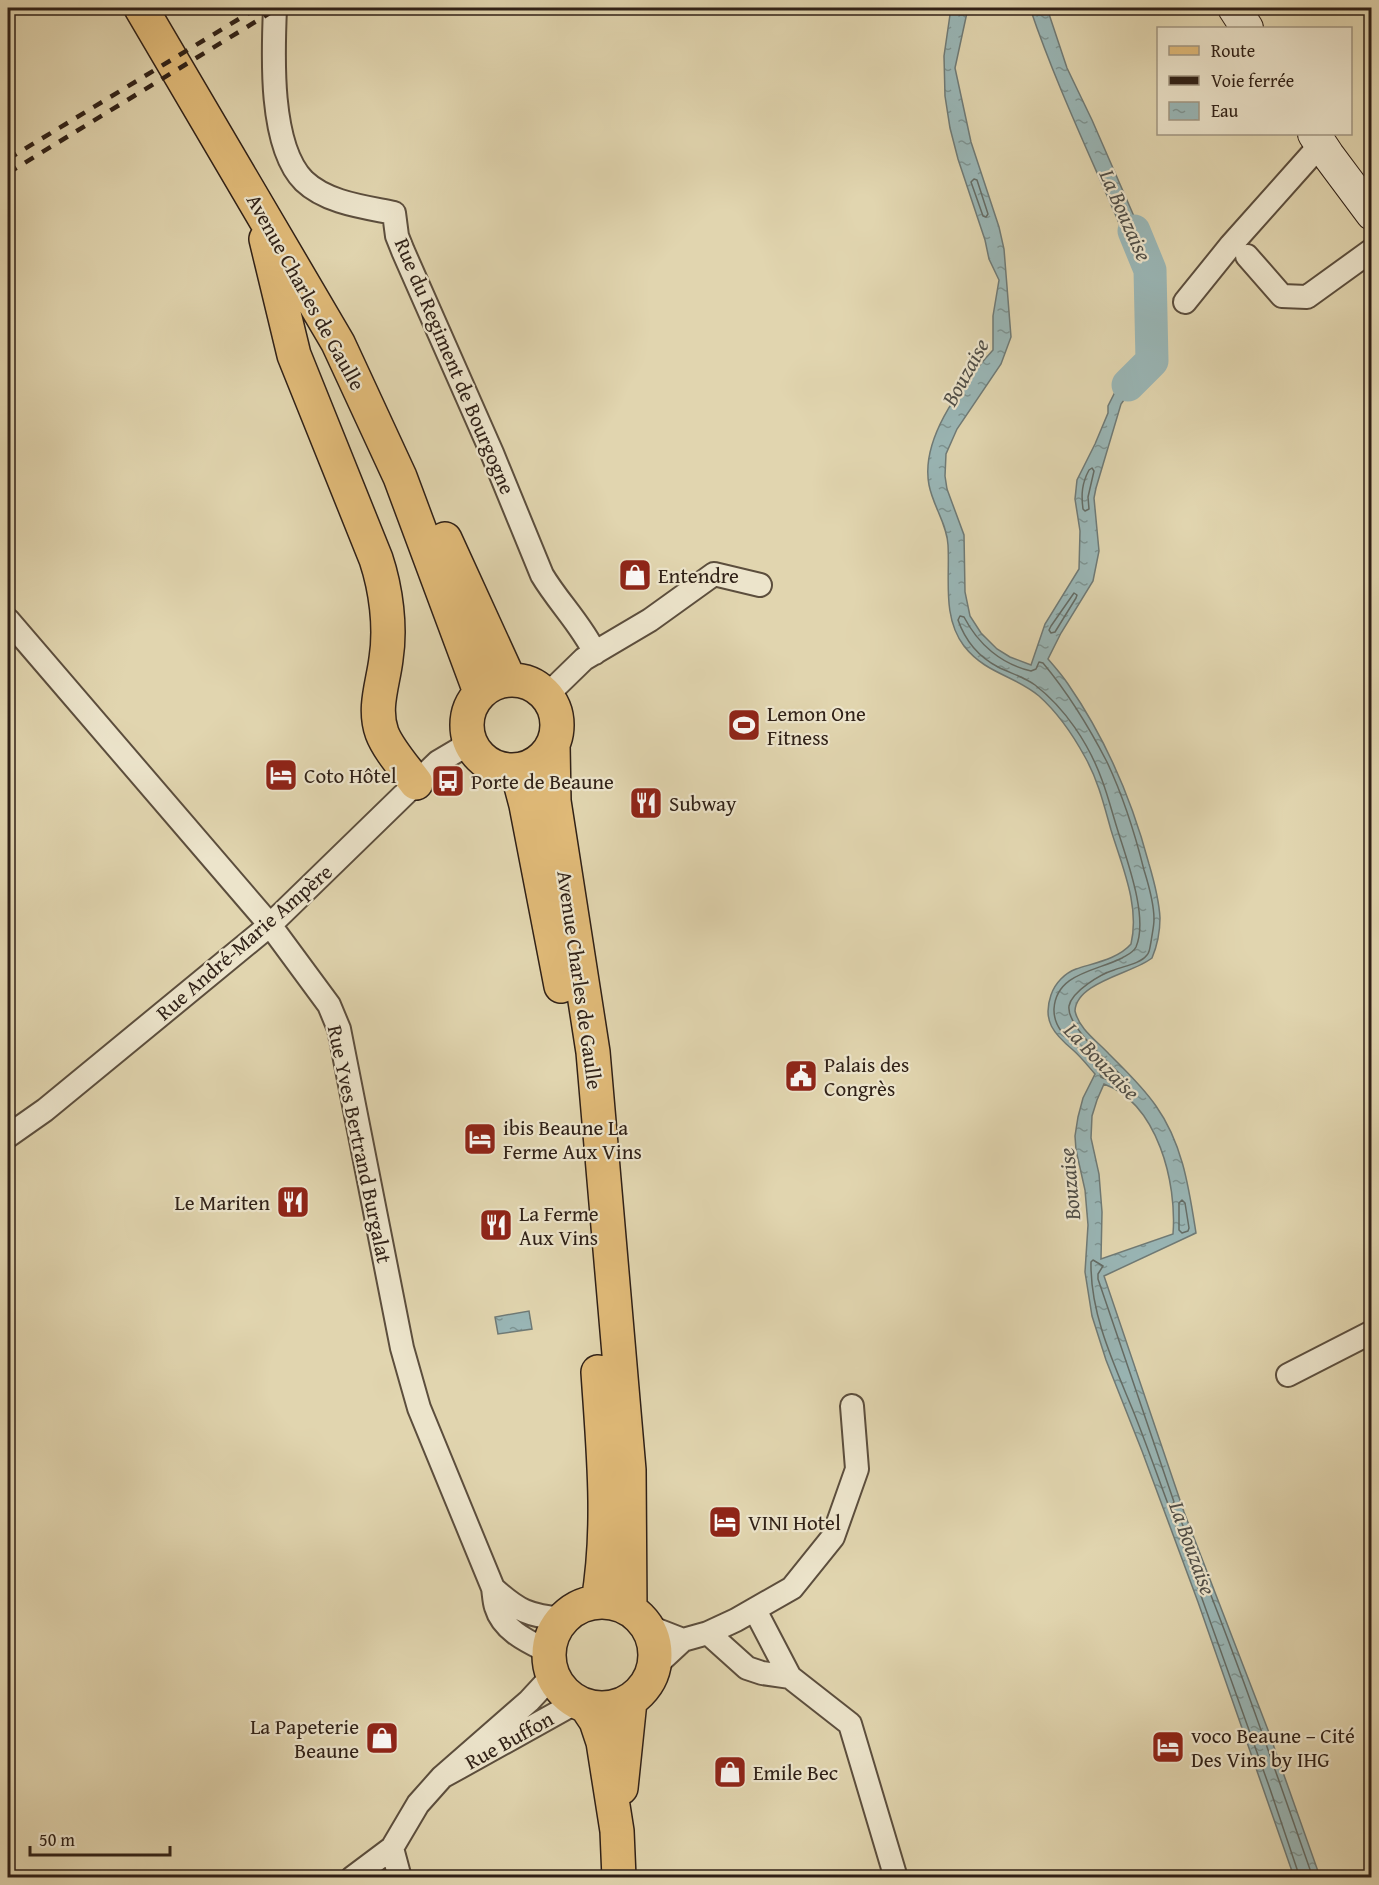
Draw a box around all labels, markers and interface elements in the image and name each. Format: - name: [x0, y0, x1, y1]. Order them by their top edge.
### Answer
- legend: [1157, 27, 1352, 135]
- text: Route: [1211, 37, 1255, 64]
- text: Voie ferrée: [1211, 67, 1294, 94]
- text: Eau: [1211, 97, 1239, 124]
- water label: La Bouzaise: [1091, 163, 1160, 266]
- street label: Avenue Charles de Gaulle: [239, 188, 373, 396]
- street label: Rue du Regiment de Bourgogne: [387, 233, 523, 499]
- water label: Bouzaise: [933, 332, 997, 412]
- shop icon: Entendre: [617, 557, 653, 593]
- place label: Entendre: [658, 560, 739, 591]
- place label: Lemon One Fitness: [767, 698, 866, 753]
- sports icon: Lemon One Fitness: [726, 707, 762, 743]
- hotel icon: Coto Hôtel: [263, 757, 299, 793]
- place label: Coto Hôtel: [304, 760, 397, 791]
- bus stop icon: Porte de Beaune: [430, 763, 466, 799]
- place label: Porte de Beaune: [471, 766, 614, 797]
- restaurant icon: Subway: [628, 785, 664, 821]
- place label: Subway: [669, 788, 737, 819]
- street label: Rue André-Marie Ampère: [149, 856, 339, 1027]
- street label: Avenue Charles de Gaulle: [549, 869, 611, 1092]
- water label: La Bouzaise: [1056, 1014, 1147, 1107]
- street label: Rue Yves Bertrand Burgalat: [320, 1022, 401, 1266]
- place label: Palais des Congrès: [824, 1049, 909, 1104]
- public building icon: Palais des Congrès: [783, 1058, 819, 1094]
- place label: ibis Beaune La Ferme Aux Vins: [503, 1112, 642, 1167]
- hotel icon: ibis Beaune La Ferme Aux Vins: [462, 1121, 498, 1157]
- water label: Bouzaise: [1050, 1146, 1088, 1223]
- restaurant icon: Le Mariten: [275, 1184, 311, 1220]
- place label: Le Mariten: [175, 1187, 270, 1218]
- place label: La Ferme Aux Vins: [519, 1198, 599, 1253]
- restaurant icon: La Ferme Aux Vins: [478, 1207, 514, 1243]
- water label: La Bouzaise: [1161, 1496, 1225, 1599]
- hotel icon: VINI Hotel: [707, 1504, 743, 1540]
- place label: VINI Hotel: [748, 1507, 841, 1538]
- street label: Rue Buffon: [459, 1703, 559, 1777]
- place label: La Papeterie Beaune: [250, 1711, 359, 1766]
- shop icon: La Papeterie Beaune: [364, 1720, 400, 1756]
- place label: voco Beaune – Cité Des Vins by IHG: [1191, 1720, 1355, 1775]
- hotel icon: voco Beaune – Cité Des Vins by IHG: [1150, 1729, 1186, 1765]
- shop icon: Emile Bec: [712, 1754, 748, 1790]
- place label: Emile Bec: [753, 1757, 838, 1788]
- scale bar: [30, 1819, 170, 1857]
- text: 50 m: [39, 1826, 75, 1853]

